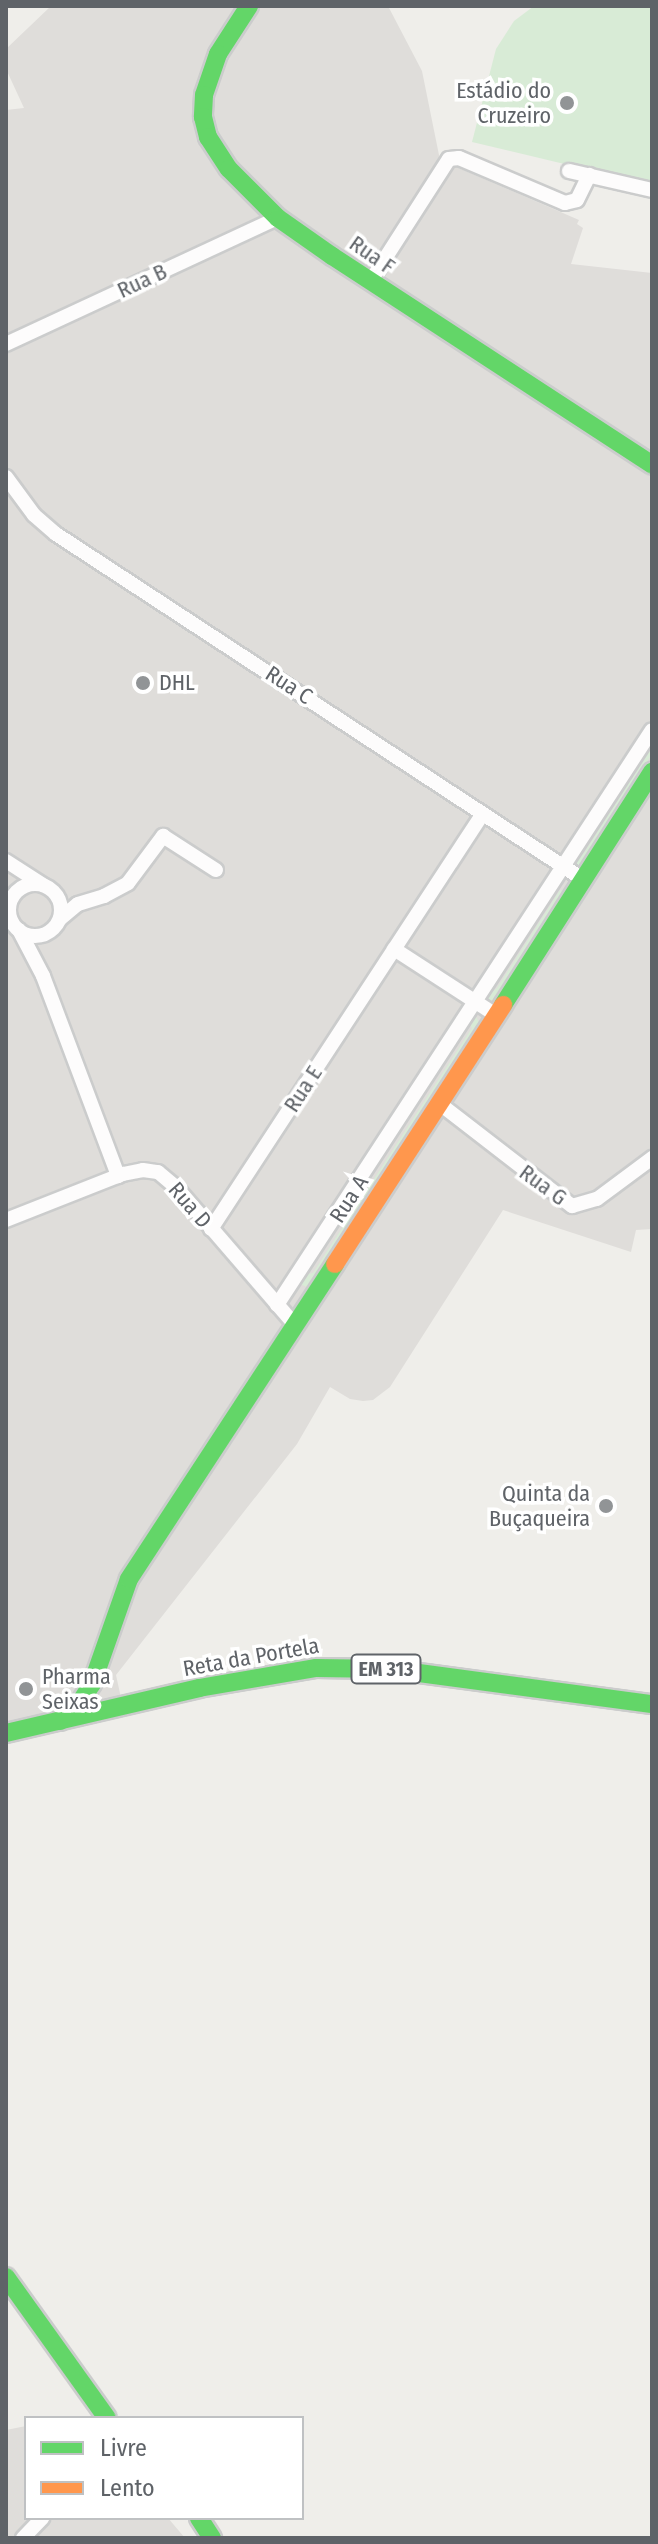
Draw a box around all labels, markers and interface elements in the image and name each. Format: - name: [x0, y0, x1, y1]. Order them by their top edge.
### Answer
- place label: Estádio do Cruzeiro: [456, 77, 551, 128]
- marker: Estádio do Cruzeiro: [558, 94, 576, 112]
- street label: Rua F: [344, 230, 400, 280]
- street label: Rua B: [113, 258, 171, 304]
- street label: Rua C: [261, 660, 317, 710]
- place label: DHL: [159, 670, 195, 696]
- marker: DHL: [134, 674, 152, 692]
- street label: Rua E: [278, 1061, 328, 1117]
- street label: Rua G: [514, 1159, 572, 1211]
- street label: Rua A: [324, 1170, 374, 1228]
- street label: Rua D: [163, 1177, 217, 1233]
- place label: Quinta da Buçaqueira: [489, 1480, 590, 1532]
- marker: Quinta da Buçaqueira: [597, 1497, 615, 1515]
- street label: Reta da Portela: [181, 1632, 321, 1682]
- road number: EM 313: [350, 1653, 422, 1685]
- place label: Pharma Seixas: [42, 1663, 111, 1714]
- marker: Pharma Seixas: [17, 1680, 35, 1698]
- legend: [24, 2416, 304, 2520]
- text: Livre: [100, 2434, 147, 2462]
- text: Lento: [100, 2474, 155, 2502]

